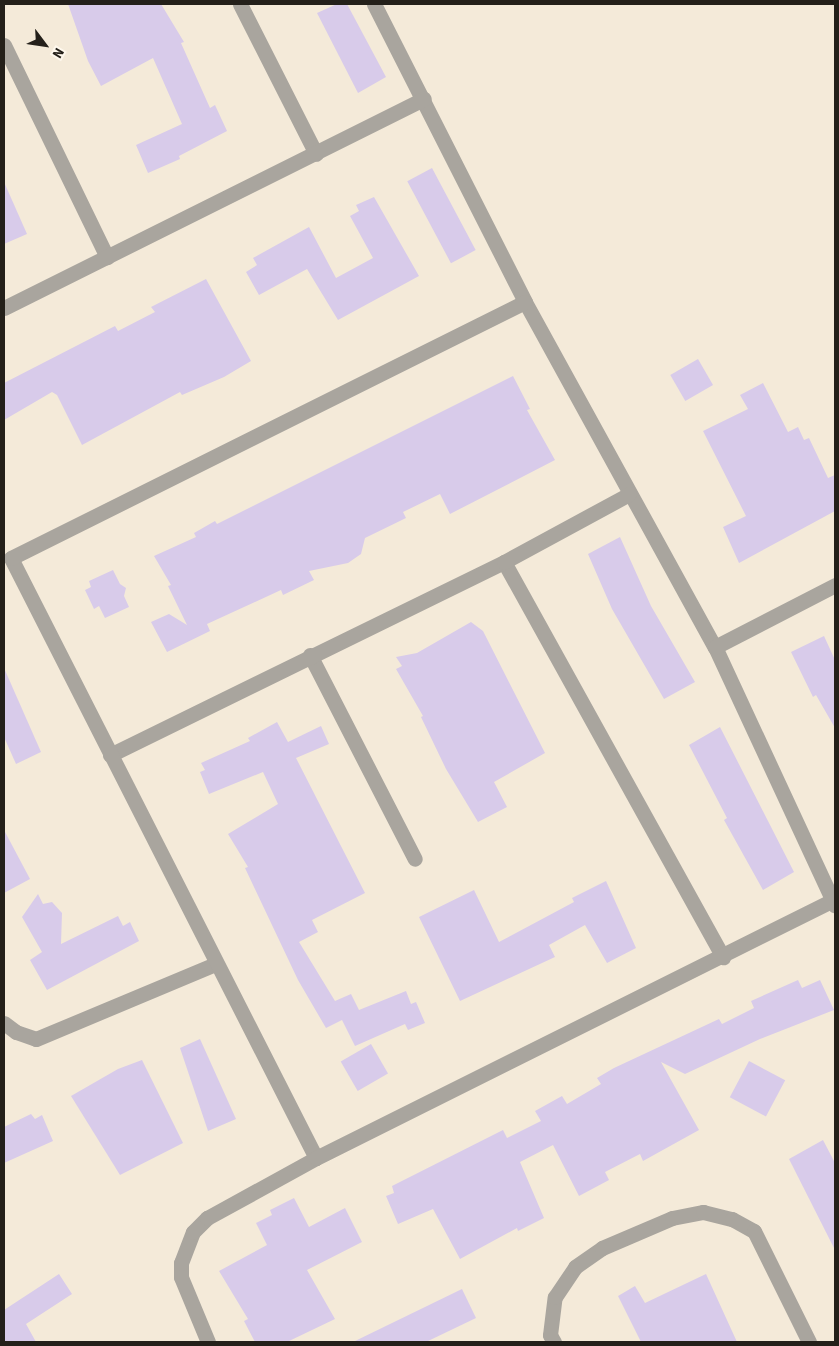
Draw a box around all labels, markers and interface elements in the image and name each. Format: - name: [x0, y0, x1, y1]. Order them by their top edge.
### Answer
- north arrow: [20, 20, 70, 70]
- text: N: [47, 44, 69, 62]

